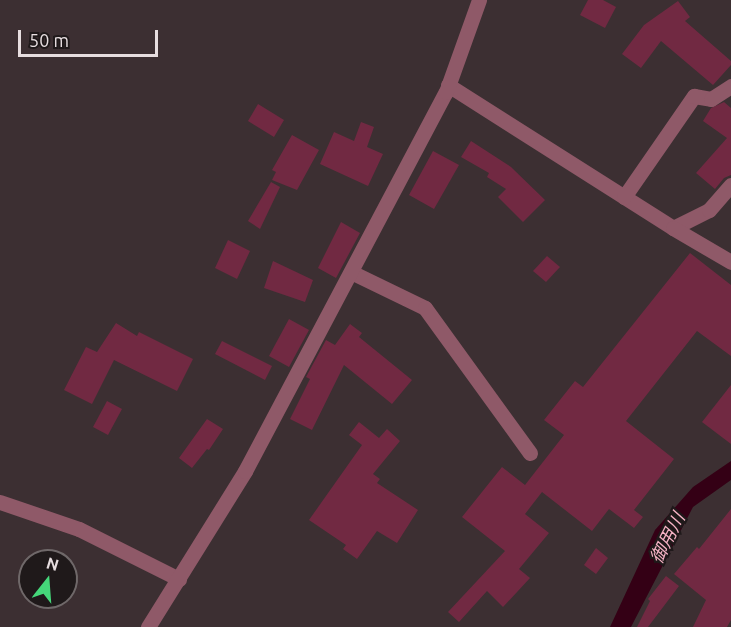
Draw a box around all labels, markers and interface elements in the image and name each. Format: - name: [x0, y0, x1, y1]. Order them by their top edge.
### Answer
- scale bar: [21, 18, 160, 56]
- text: 50 m: [29, 30, 69, 50]
- water label: 御用川: [645, 509, 689, 567]
- north arrow: [18, 549, 78, 609]
- text: N: [44, 553, 61, 574]

